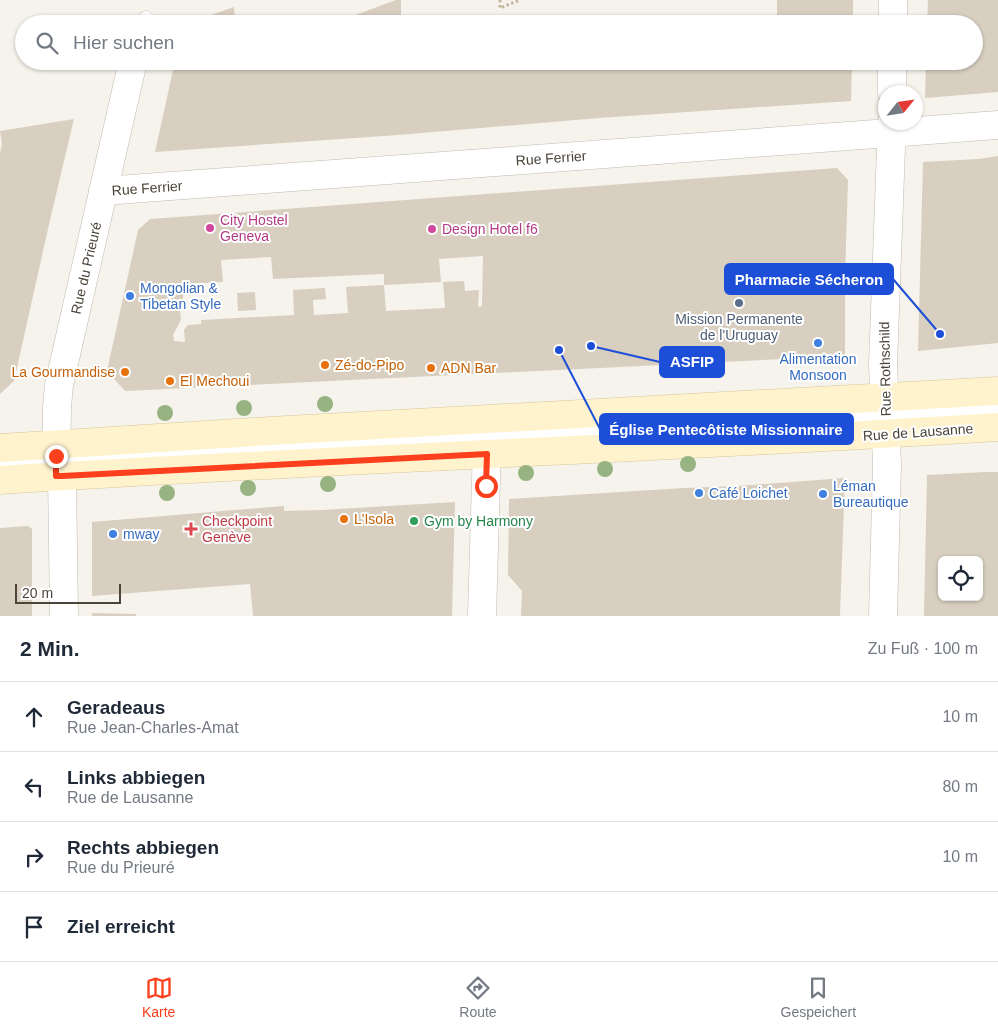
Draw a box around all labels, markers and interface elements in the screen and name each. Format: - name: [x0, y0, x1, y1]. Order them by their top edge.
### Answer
- search box: [15, 15, 983, 70]
- icon: search: [33, 29, 61, 57]
- text: Hier suchen: [73, 32, 174, 53]
- north arrow: [878, 85, 923, 130]
- street label: Rue Ferrier: [515, 148, 587, 168]
- street label: Rue Ferrier: [111, 178, 183, 198]
- place label: City Hostel Geneva: [220, 212, 288, 244]
- street label: Rue du Prieuré: [68, 220, 104, 316]
- place label: Design Hotel f6: [442, 221, 538, 237]
- marker: City Hostel Geneva: [204, 222, 216, 234]
- marker: Design Hotel f6: [426, 223, 438, 235]
- callout: Pharmacie Sécheron: [725, 264, 893, 294]
- text: Pharmacie Sécheron: [735, 271, 883, 288]
- place label: Mongolian & Tibetan Style: [140, 280, 221, 312]
- marker: Mongolian & Tibetan Style: [124, 290, 136, 302]
- marker: Mission Permanente de l'Uruguay: [733, 297, 745, 309]
- place label: Mission Permanente de l'Uruguay: [675, 311, 803, 343]
- street label: Rue Rothschild: [876, 321, 894, 417]
- marker: Alimentation Monsoon: [812, 337, 824, 349]
- callout: ASFIP: [660, 347, 724, 377]
- place label: Alimentation Monsoon: [779, 351, 857, 383]
- text: ASFIP: [670, 353, 714, 370]
- place label: Zé-do-Pipo: [335, 357, 404, 373]
- marker: Zé-do-Pipo: [319, 359, 331, 371]
- place label: ADN Bar: [441, 360, 497, 376]
- marker: ADN Bar: [425, 362, 437, 374]
- place label: La Gourmandise: [11, 364, 115, 380]
- marker: La Gourmandise: [119, 366, 131, 378]
- place label: El Mechoui: [180, 373, 249, 389]
- marker: El Mechoui: [164, 375, 176, 387]
- callout: Église Pentecôtiste Missionnaire: [600, 414, 853, 444]
- street label: Rue de Lausanne: [862, 420, 974, 444]
- text: Église Pentecôtiste Missionnaire: [609, 421, 843, 438]
- route end: [45, 445, 68, 468]
- route start: [475, 475, 498, 498]
- place label: Léman Bureautique: [833, 478, 909, 510]
- place label: Café Loichet: [709, 485, 788, 501]
- marker: Café Loichet: [693, 487, 705, 499]
- marker: Léman Bureautique: [817, 488, 829, 500]
- place label: L'Isola: [354, 511, 394, 527]
- place label: Checkpoint Genève: [202, 513, 272, 545]
- marker: L'Isola: [338, 513, 350, 525]
- place label: Gym by Harmony: [424, 513, 533, 529]
- marker: Gym by Harmony: [408, 515, 420, 527]
- marker: Checkpoint Genève: [184, 522, 198, 536]
- place label: mway: [123, 526, 160, 542]
- marker: mway: [107, 528, 119, 540]
- map controls: [938, 556, 983, 601]
- button: locate: [938, 556, 983, 601]
- scale bar: [15, 581, 121, 604]
- text: 20 m: [22, 585, 53, 601]
- text: 2 Min.: [20, 637, 80, 660]
- text: Zu Fuß · 100 m: [868, 640, 978, 657]
- text: Geradeaus: [67, 697, 165, 718]
- icon: ahead: [20, 703, 48, 731]
- text: 10 m: [942, 708, 978, 725]
- text: Rue Jean-Charles-Amat: [67, 719, 239, 736]
- text: Links abbiegen: [67, 767, 205, 788]
- icon: left: [20, 773, 48, 801]
- text: 80 m: [942, 778, 978, 795]
- text: Rue de Lausanne: [67, 789, 193, 806]
- text: Rechts abbiegen: [67, 837, 219, 858]
- icon: right: [20, 843, 48, 871]
- text: 10 m: [942, 848, 978, 865]
- text: Rue du Prieuré: [67, 859, 175, 876]
- icon: arrive: [20, 913, 48, 941]
- text: Ziel erreicht: [67, 916, 175, 937]
- tab: Karte: [142, 974, 175, 1020]
- tab: Route: [459, 974, 497, 1020]
- tab: Gespeichert: [781, 974, 856, 1020]

